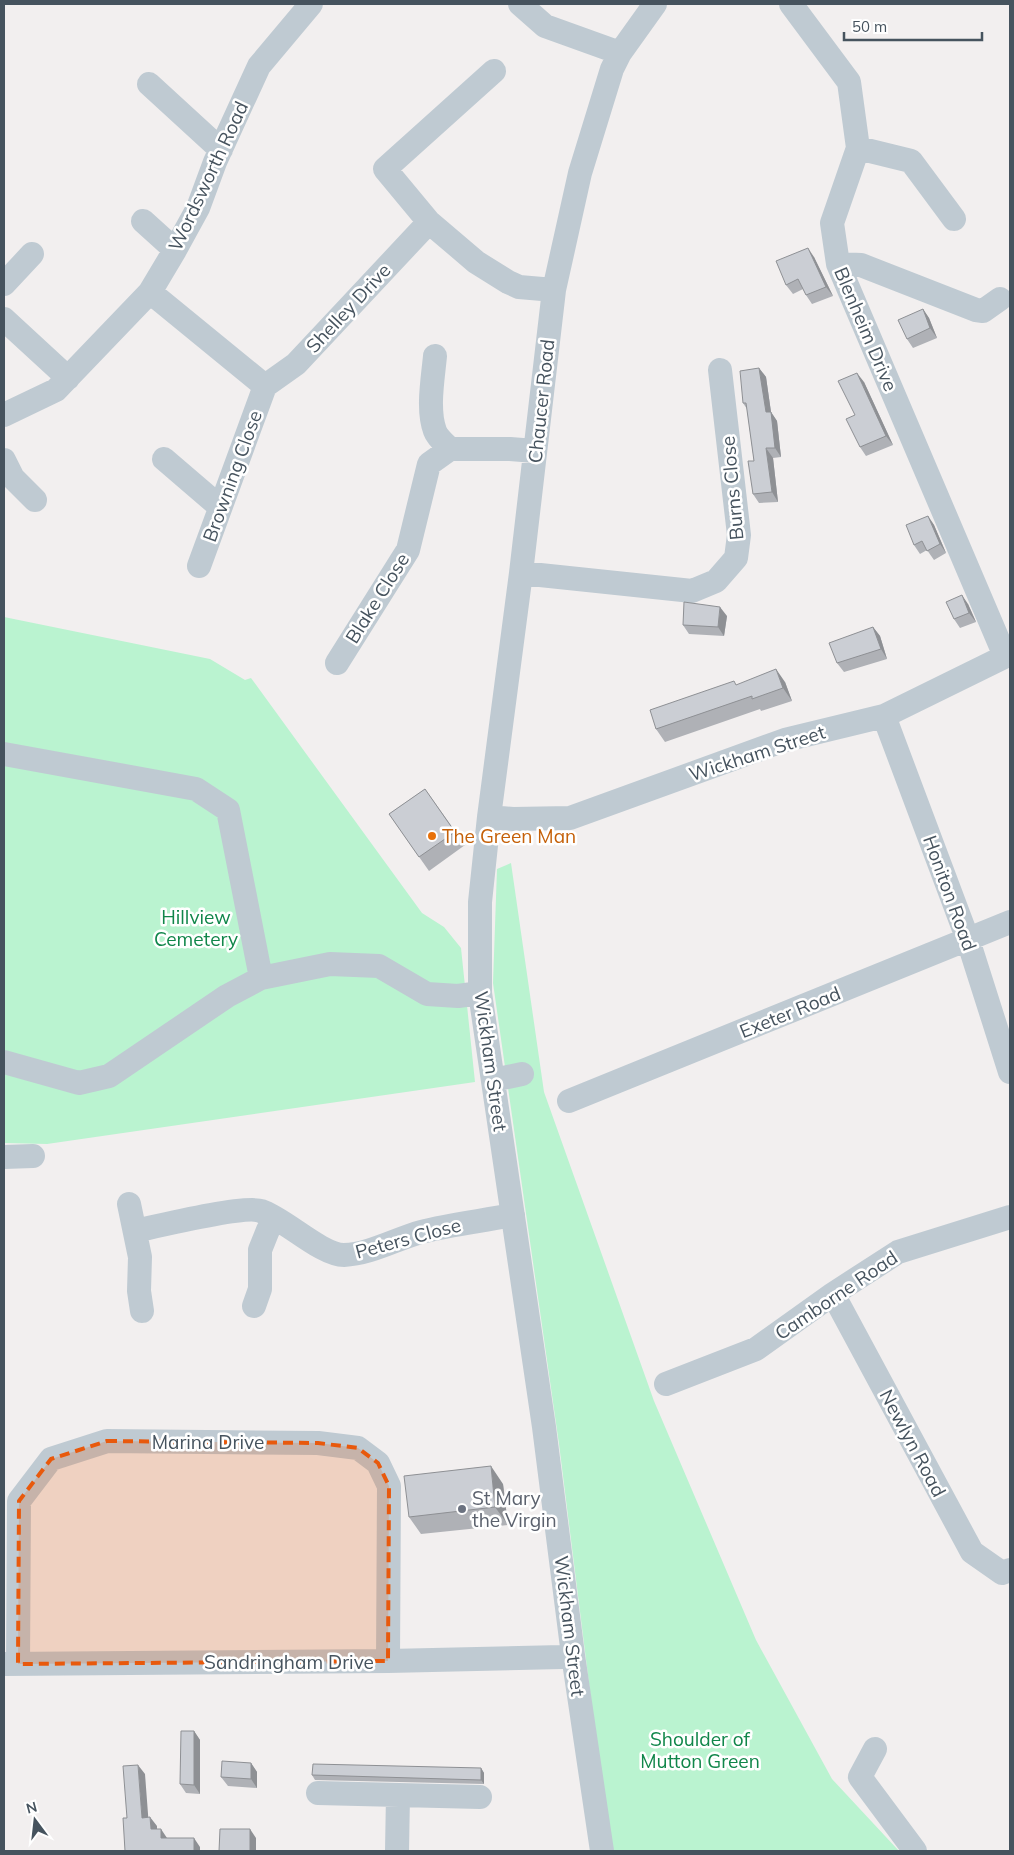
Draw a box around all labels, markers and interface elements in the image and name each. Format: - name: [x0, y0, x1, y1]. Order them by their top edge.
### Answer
- scale bar: [844, 10, 982, 42]
- text: 50 m: [852, 17, 887, 36]
- street label: Wordsworth Road: [163, 97, 253, 255]
- street label: Shelley Drive: [301, 258, 395, 358]
- street label: Blenheim Drive: [829, 263, 903, 395]
- street label: Chaucer Road: [523, 338, 559, 464]
- street label: Browning Close: [197, 407, 267, 545]
- street label: Burns Close: [715, 435, 749, 541]
- street label: Blake Close: [340, 548, 414, 648]
- street label: Wickham Street: [686, 720, 828, 786]
- place label: The Green Man: [442, 824, 576, 848]
- marker: The Green Man: [426, 830, 438, 842]
- street label: Honiton Road: [918, 832, 982, 954]
- park label: Hillview Cemetery: [154, 905, 238, 951]
- street label: Exeter Road: [736, 981, 844, 1043]
- street label: Wickham Street: [469, 989, 513, 1133]
- street label: Peters Close: [353, 1212, 463, 1264]
- street label: Camborne Road: [770, 1245, 902, 1345]
- street label: Newlyn Road: [875, 1385, 951, 1501]
- street label: Marina Drive: [152, 1430, 264, 1454]
- place label: St Mary the Virgin: [472, 1486, 557, 1532]
- marker: St Mary the Virgin: [456, 1503, 468, 1515]
- street label: Wickham Street: [549, 1554, 591, 1698]
- street label: Sandringham Drive: [204, 1650, 374, 1674]
- park label: Shoulder of Mutton Green: [640, 1727, 760, 1773]
- north arrow: [10, 1795, 60, 1845]
- text: N: [24, 1797, 39, 1818]

